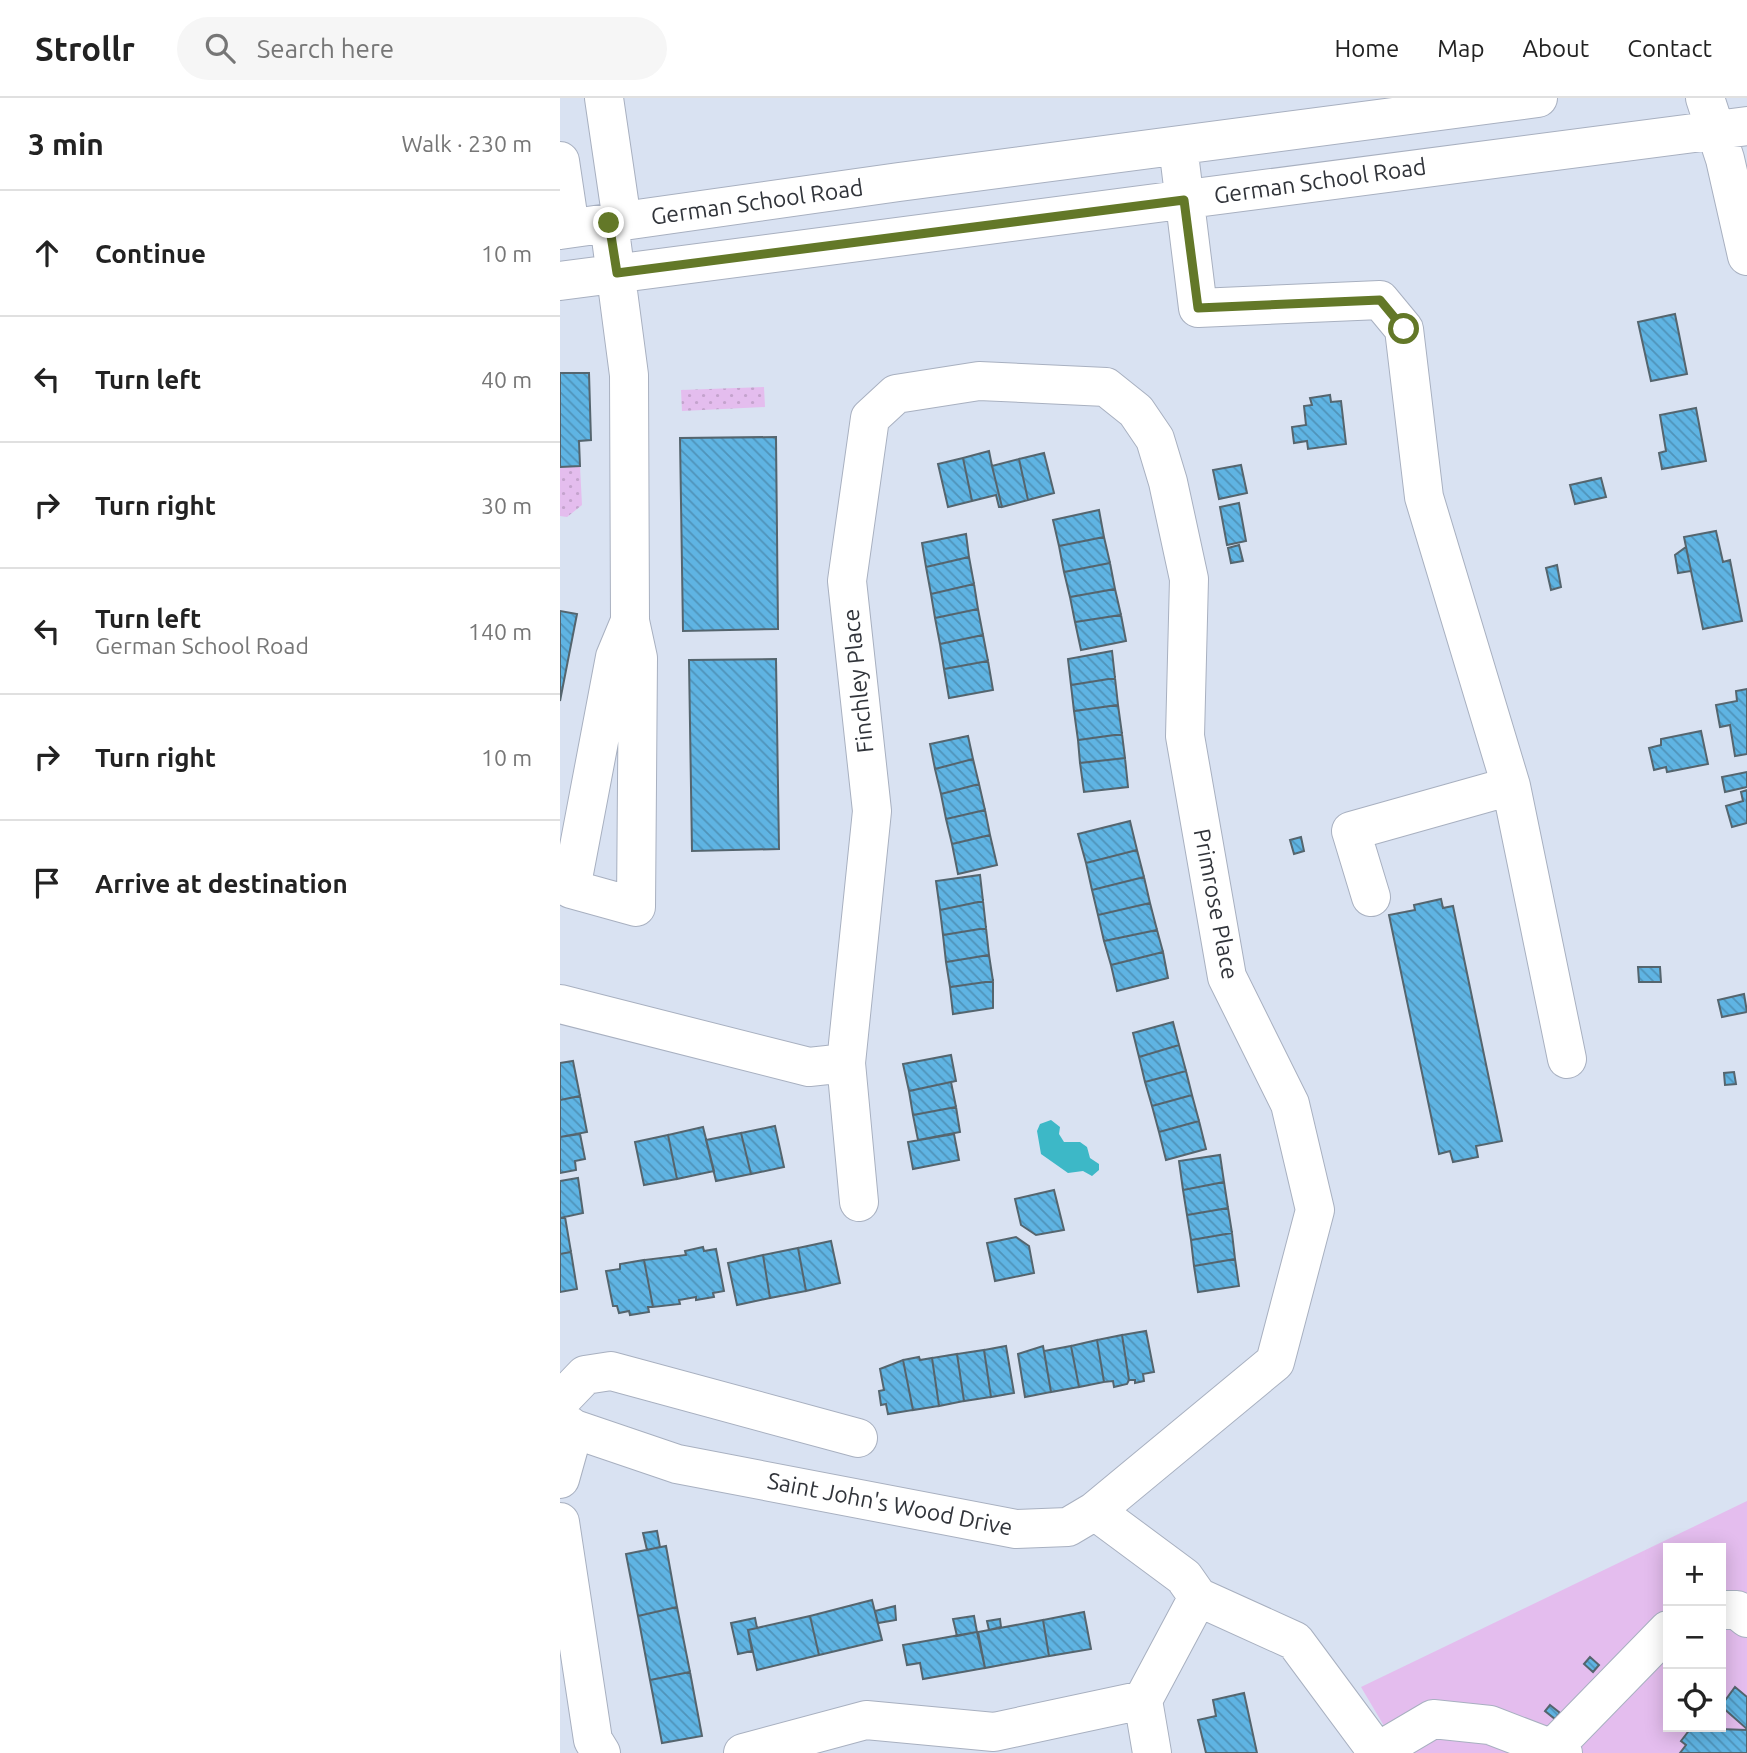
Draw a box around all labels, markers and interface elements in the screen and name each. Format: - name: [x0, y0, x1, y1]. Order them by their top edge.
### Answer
- search box: [177, 17, 667, 80]
- icon: search: [201, 29, 239, 67]
- text: Strollr: [35, 30, 135, 67]
- text: Search here: [257, 34, 394, 63]
- text: Home: [1334, 35, 1399, 62]
- text: Map: [1437, 35, 1484, 62]
- text: About: [1522, 35, 1589, 62]
- text: Contact: [1627, 35, 1712, 62]
- text: 3 min: [28, 127, 104, 161]
- text: Walk · 230 m: [401, 131, 532, 156]
- street label: German School Road: [1212, 153, 1428, 208]
- street label: German School Road: [649, 174, 865, 229]
- route end: [593, 207, 624, 238]
- icon: ahead: [28, 234, 66, 272]
- text: Continue: [95, 239, 206, 268]
- text: 10 m: [481, 241, 532, 266]
- route start: [1388, 313, 1419, 344]
- icon: left: [28, 360, 66, 398]
- text: Turn left: [95, 365, 201, 394]
- text: 40 m: [481, 367, 532, 392]
- icon: right: [28, 486, 66, 524]
- text: Turn right: [95, 491, 216, 520]
- text: 30 m: [481, 493, 532, 518]
- text: Turn left: [95, 604, 201, 633]
- street label: Finchley Place: [838, 608, 877, 754]
- icon: left: [28, 612, 66, 650]
- text: 140 m: [468, 619, 532, 644]
- text: German School Road: [95, 633, 309, 658]
- icon: right: [28, 738, 66, 776]
- text: Turn right: [95, 743, 216, 772]
- text: 10 m: [481, 745, 532, 770]
- street label: Primrose Place: [1190, 826, 1243, 981]
- icon: arrive: [28, 864, 66, 902]
- text: Arrive at destination: [95, 869, 348, 898]
- street label: Saint John's Wood Drive: [765, 1467, 1015, 1540]
- map controls: [1663, 1543, 1726, 1732]
- button: +: [1663, 1543, 1726, 1606]
- button: −: [1663, 1606, 1726, 1669]
- button: locate: [1663, 1669, 1726, 1732]

